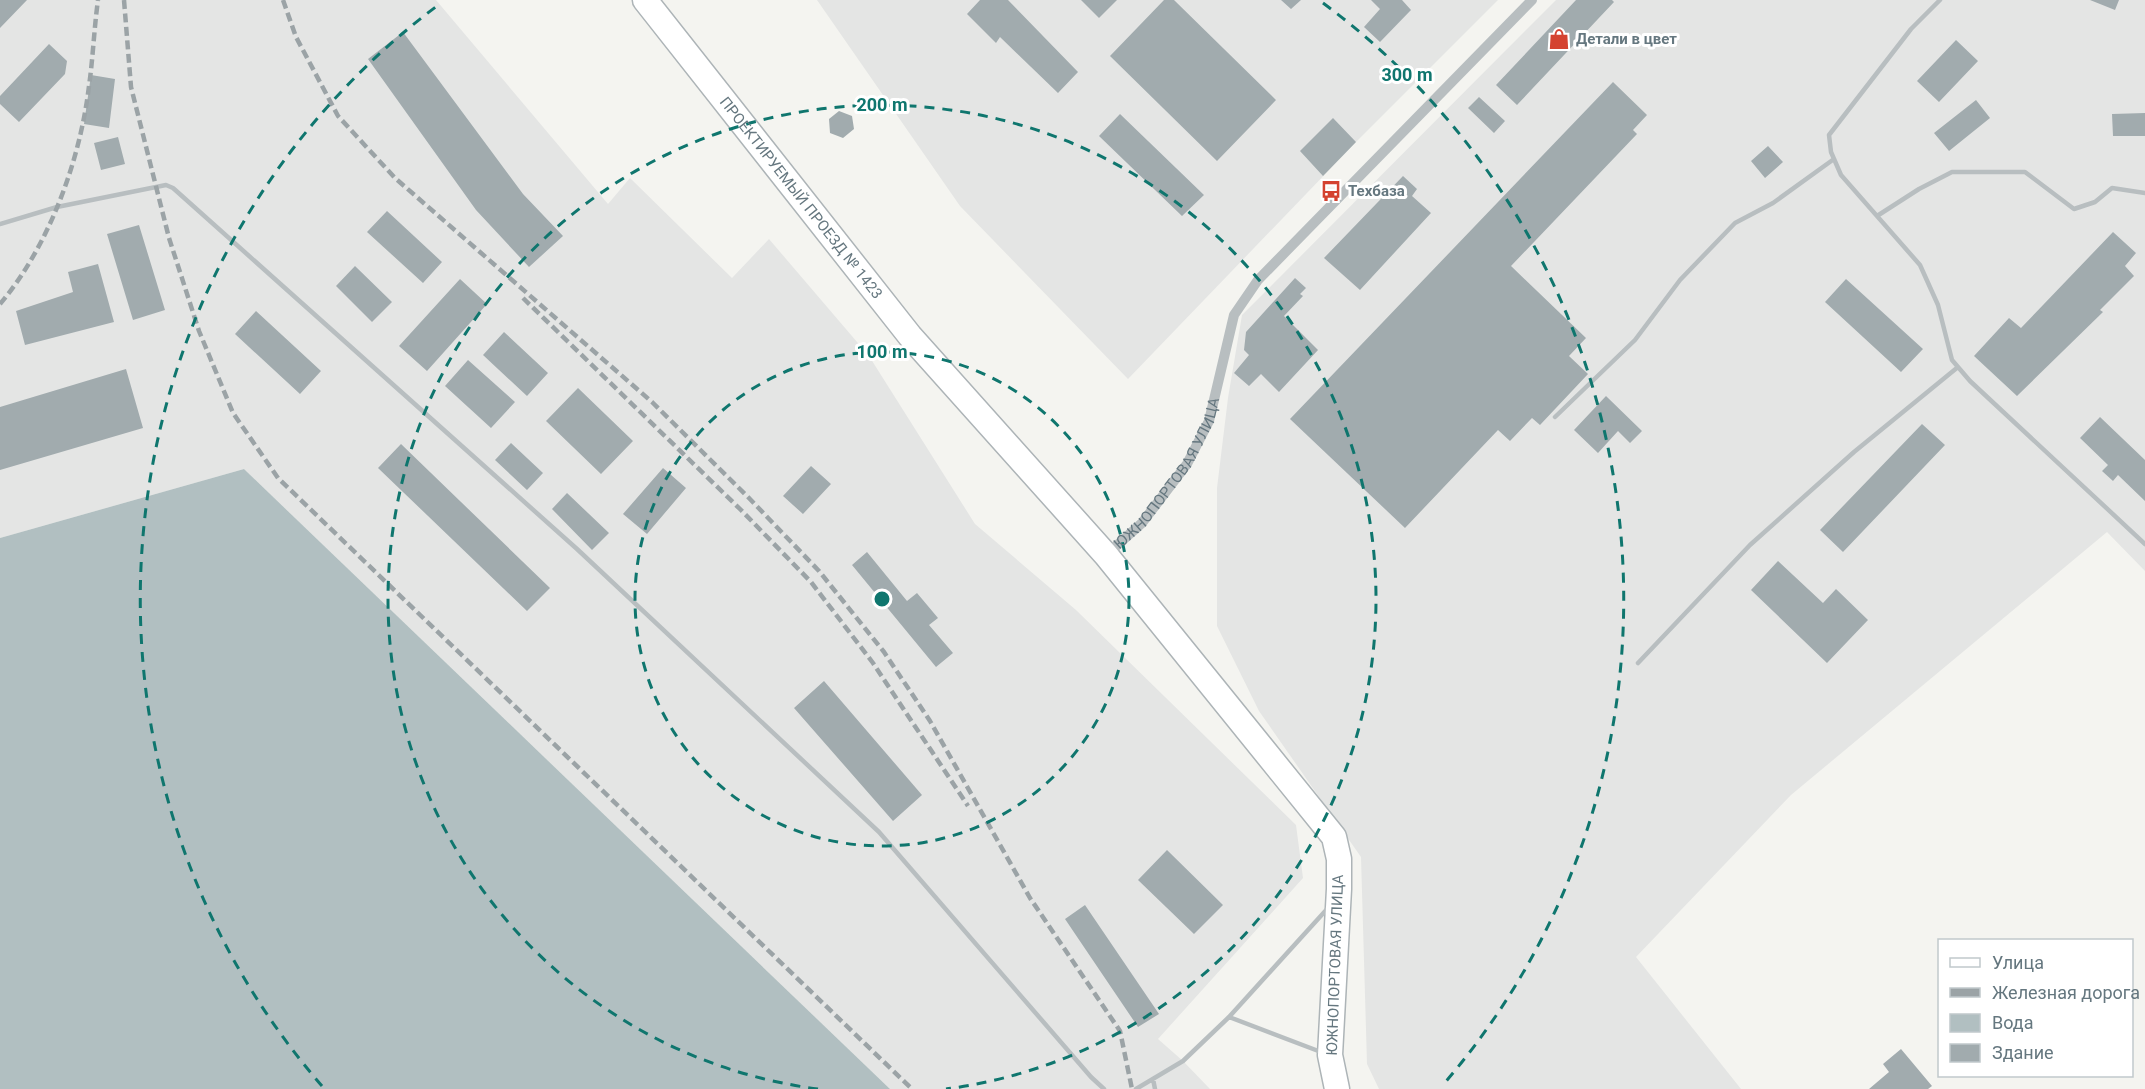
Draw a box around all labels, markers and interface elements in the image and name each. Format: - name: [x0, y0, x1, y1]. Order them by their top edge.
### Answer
- shop icon: Детали в цвет: [1547, 27, 1571, 51]
- place label: Детали в цвет: [1576, 30, 1677, 48]
- text: 300 m: [1381, 64, 1433, 85]
- street label: ПРОЕКТИРУЕМЫЙ ПРОЕЗД № 1423: [716, 93, 886, 302]
- text: 200 m: [856, 94, 908, 115]
- bus stop icon: Техбаза: [1319, 179, 1343, 203]
- place label: Техбаза: [1348, 182, 1405, 200]
- text: 100 m: [856, 341, 908, 362]
- street label: ЮЖНОПОРТОВАЯ УЛИЦА: [1110, 395, 1223, 553]
- centre of rings: [872, 589, 892, 609]
- street label: ЮЖНОПОРТОВАЯ УЛИЦА: [1323, 874, 1347, 1056]
- legend: [1938, 939, 2133, 1077]
- text: Улица: [1992, 952, 2044, 973]
- text: Железная дорога: [1992, 982, 2140, 1003]
- text: Вода: [1992, 1012, 2034, 1033]
- text: Здание: [1992, 1042, 2054, 1063]

